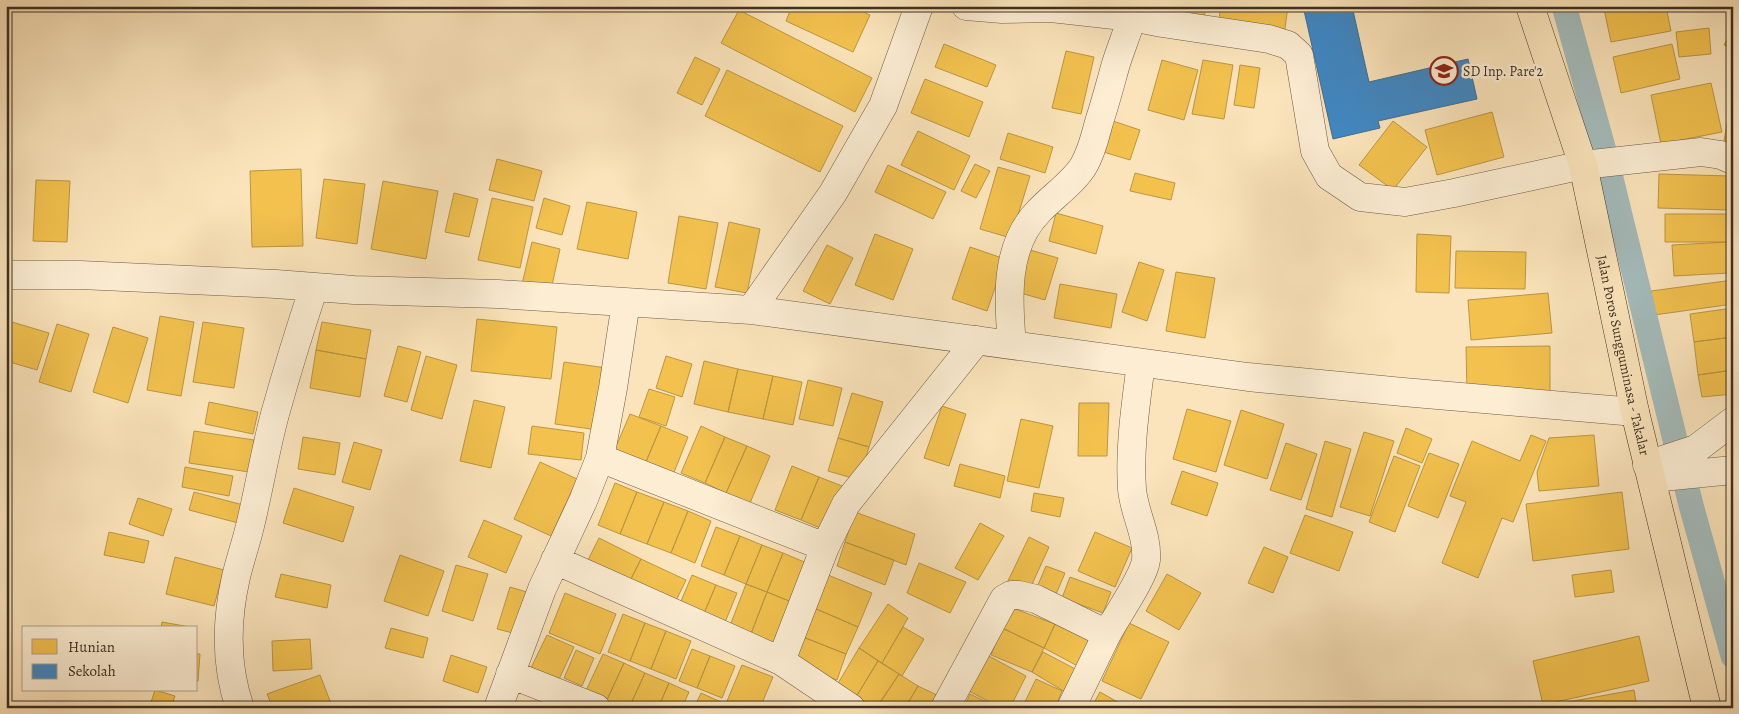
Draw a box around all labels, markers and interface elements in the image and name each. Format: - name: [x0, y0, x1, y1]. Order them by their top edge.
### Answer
- school or university icon: SD Inp. Pare'2: [1429, 56, 1459, 86]
- place label: SD Inp. Pare'2: [1463, 62, 1543, 81]
- street label: Jalan Poros Sungguminasa - Takalar: [1593, 253, 1655, 458]
- legend: [22, 626, 198, 692]
- text: Hunian: [68, 637, 115, 657]
- text: Sekolah: [68, 661, 116, 681]

